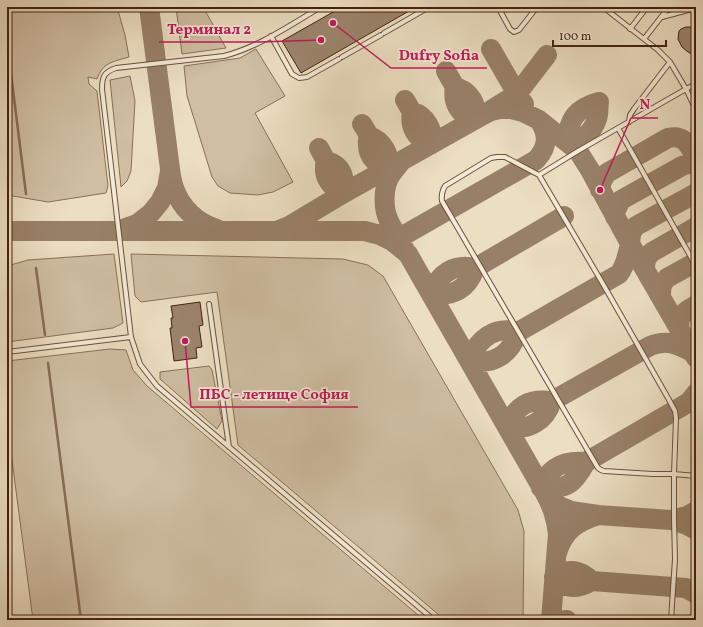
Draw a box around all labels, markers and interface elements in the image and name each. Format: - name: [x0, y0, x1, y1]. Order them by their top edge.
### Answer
- callout: Терминал 2: [159, 15, 259, 42]
- text: Терминал 2: [167, 20, 251, 41]
- scale bar: [553, 22, 666, 48]
- text: 100 m: [559, 29, 592, 45]
- callout: Dufry Sofia: [391, 41, 487, 68]
- text: Dufry Sofia: [399, 46, 479, 67]
- callout: N: [631, 91, 658, 118]
- text: N: [640, 95, 651, 116]
- callout: ПБС - летище София: [191, 380, 358, 407]
- text: ПБС - летище София: [199, 385, 349, 406]

